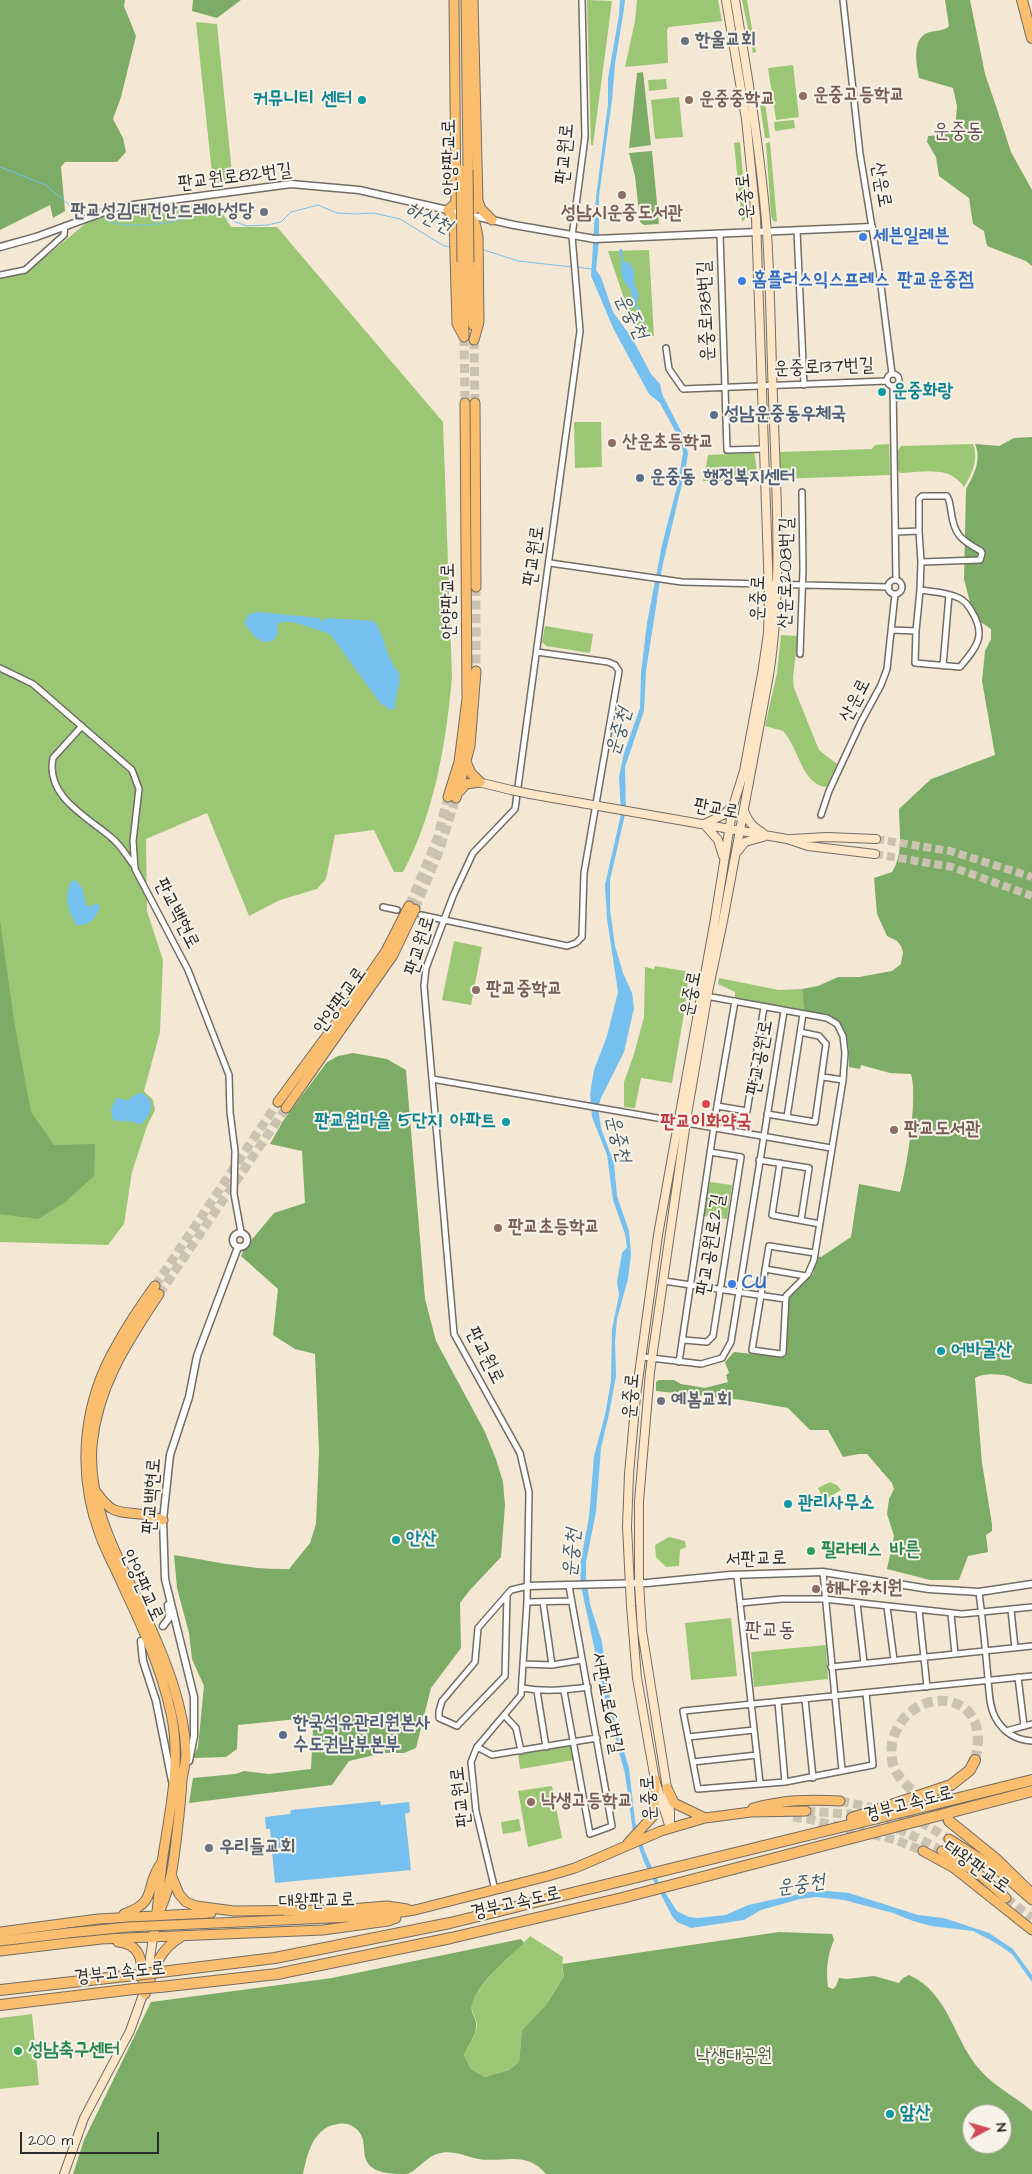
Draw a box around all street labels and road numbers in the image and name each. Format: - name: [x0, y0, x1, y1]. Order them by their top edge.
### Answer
- street label: 안양판교로: [439, 119, 463, 195]
- street label: 판교원로: [552, 123, 580, 185]
- street label: 판교원로82번길: [177, 160, 293, 196]
- street label: 산운로: [865, 160, 895, 210]
- street label: 운중로: [732, 172, 760, 220]
- street label: 운중로138번길: [694, 260, 720, 362]
- street label: 운중로137번길: [774, 355, 874, 381]
- street label: 산운로208번길: [775, 517, 799, 629]
- street label: 판교원로: [519, 524, 551, 588]
- street label: 안양판교로: [438, 563, 462, 639]
- street label: 운중로: [747, 575, 771, 621]
- street label: 산운로: [835, 675, 877, 727]
- street label: 판교로: [691, 795, 741, 825]
- street label: 판교백현로: [148, 875, 204, 953]
- street label: 판교원로: [401, 913, 441, 979]
- street label: 안양판교로: [310, 963, 372, 1039]
- street label: 운중로: [676, 969, 708, 1019]
- street label: 판교공원로: [743, 1018, 779, 1098]
- street label: 판교공원로2길: [693, 1193, 731, 1297]
- street label: 판교원로: [460, 1324, 508, 1388]
- street label: 운중로: [619, 1372, 645, 1420]
- street label: 판교백현로: [139, 1457, 167, 1535]
- street label: 안양판교로: [115, 1547, 167, 1625]
- street label: 서판교로: [725, 1548, 787, 1572]
- street label: 서판교로6번길: [585, 1650, 627, 1756]
- street label: 판교원로: [447, 1765, 477, 1829]
- street label: 운중로: [637, 1774, 663, 1822]
- street label: 경부고속도로: [862, 1782, 956, 1828]
- street label: 대왕판교로: [938, 1837, 1014, 1899]
- street label: 경부고속도로: [469, 1883, 563, 1925]
- street label: 대왕판교로: [278, 1889, 356, 1915]
- street label: 경부고속도로: [73, 1958, 167, 1990]

